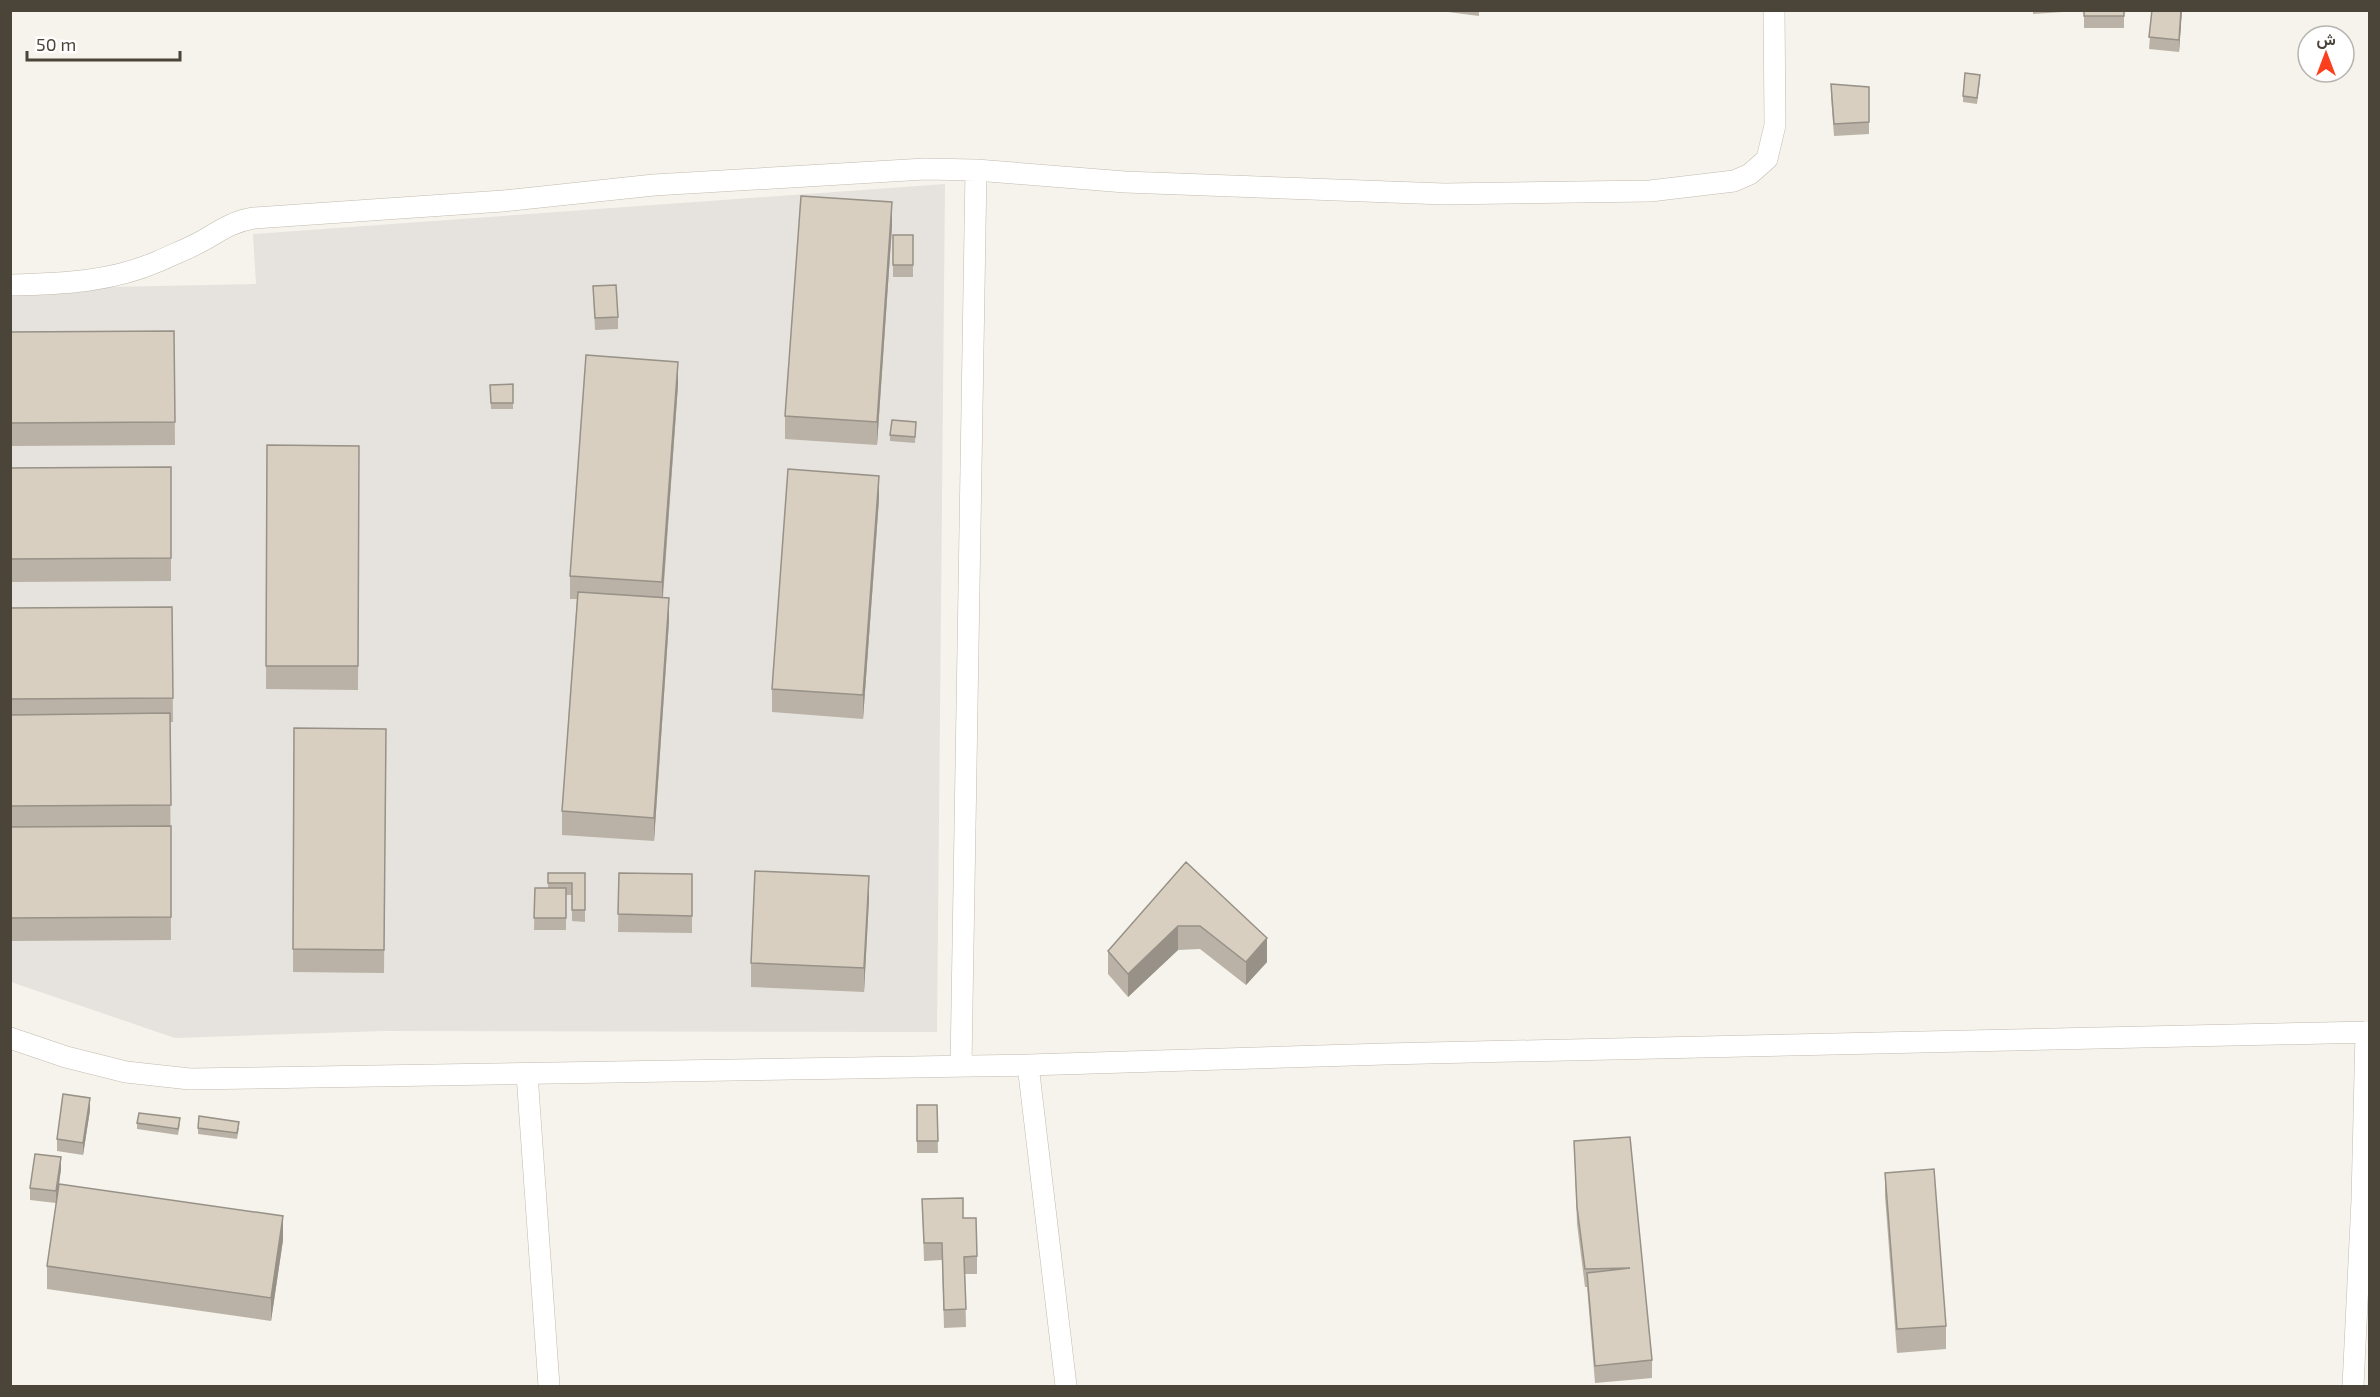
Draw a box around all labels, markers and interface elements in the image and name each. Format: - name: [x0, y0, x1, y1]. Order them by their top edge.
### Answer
- scale bar: [27, 24, 180, 62]
- north arrow: [2296, 24, 2356, 84]
- text: ش: [2316, 29, 2336, 49]
- text: 50 m: [36, 33, 76, 55]

